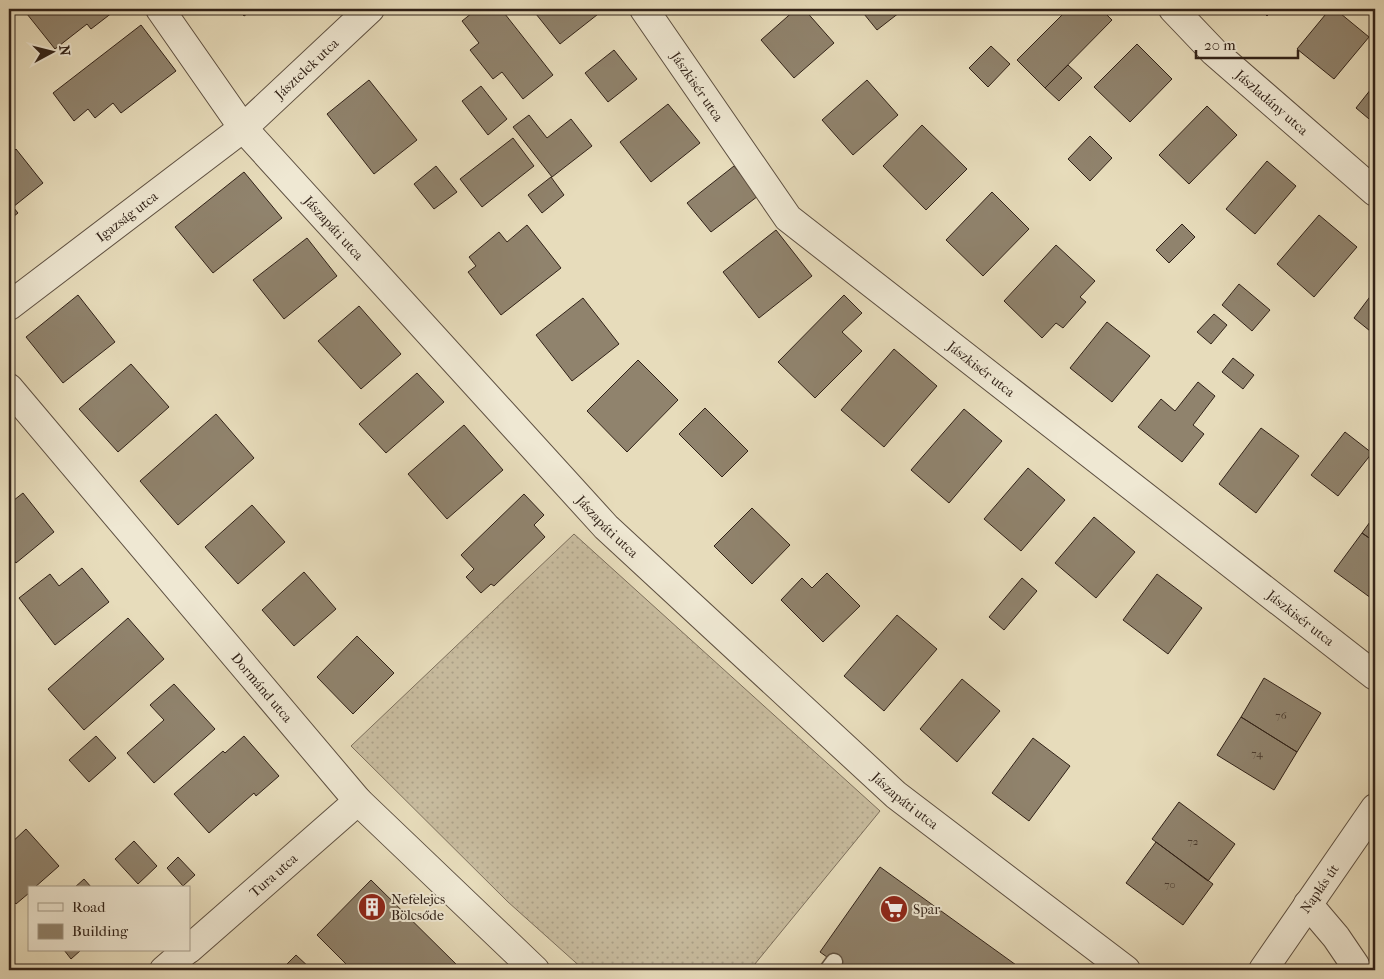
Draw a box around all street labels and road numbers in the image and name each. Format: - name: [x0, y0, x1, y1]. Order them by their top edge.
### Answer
- street label: Jásztelek utca: [271, 35, 343, 104]
- street label: Jászkisér utca: [666, 48, 727, 125]
- street label: Jászladány utca: [1231, 66, 1312, 139]
- street label: Igazság utca: [93, 188, 162, 246]
- street label: Jászapáti utca: [299, 192, 367, 264]
- street label: Jászkisér utca: [943, 337, 1019, 401]
- street label: Jászapáti utca: [572, 491, 642, 562]
- street label: Jászkisér utca: [1262, 586, 1338, 650]
- street label: Dormánd utca: [227, 649, 296, 726]
- street label: Jászapáti utca: [867, 768, 942, 833]
- street label: Tura utca: [246, 850, 301, 901]
- street label: Naplás út: [1297, 861, 1343, 917]

